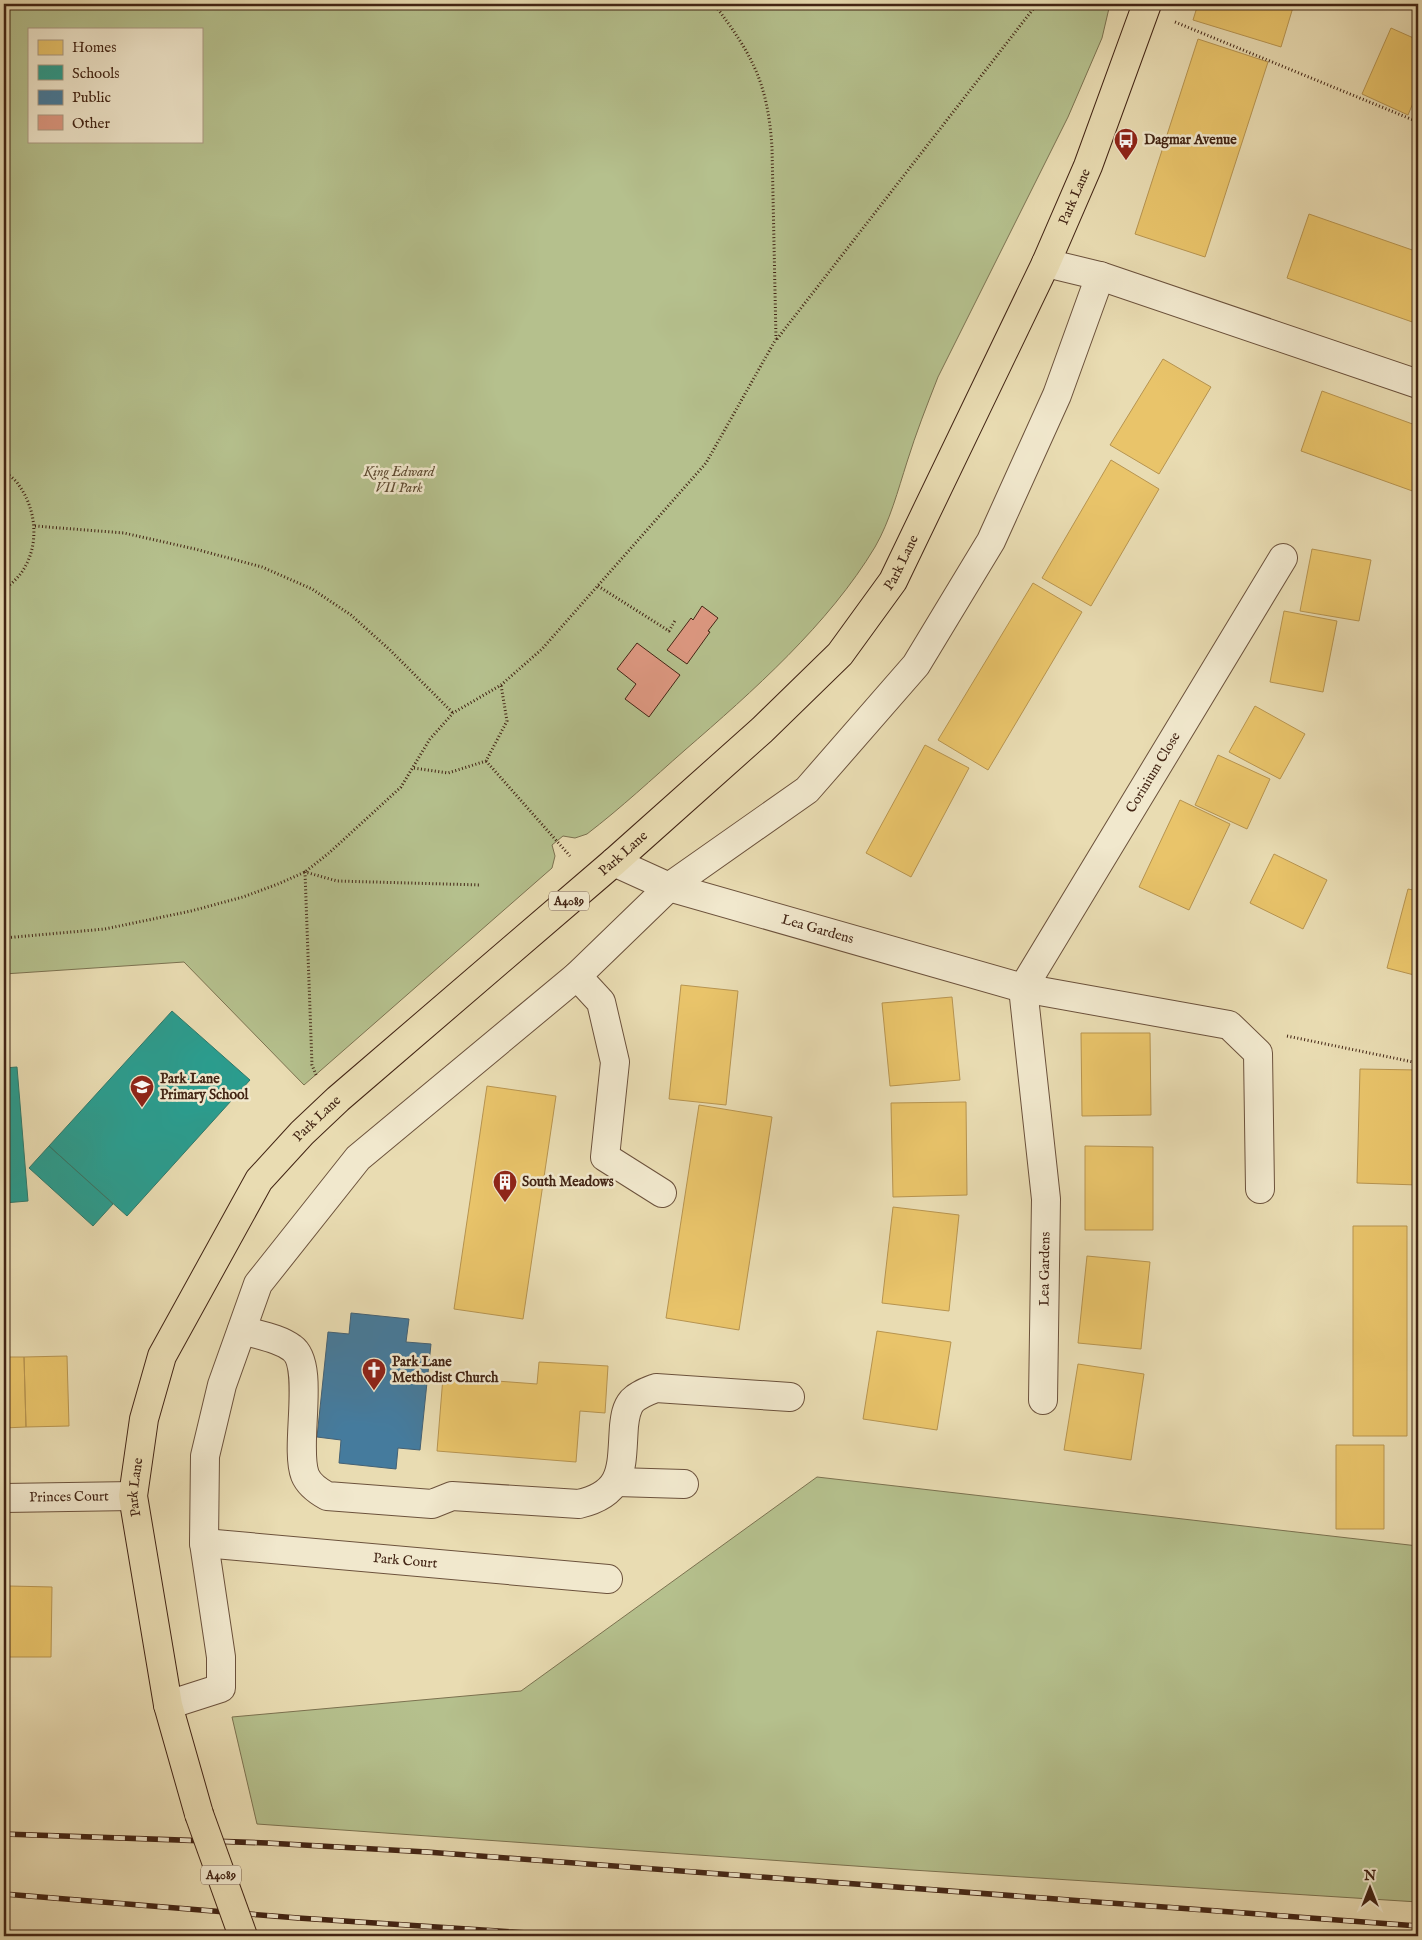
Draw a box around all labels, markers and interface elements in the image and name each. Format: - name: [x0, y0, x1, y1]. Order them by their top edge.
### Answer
- legend: [28, 28, 202, 142]
- text: Homes: [72, 38, 116, 57]
- text: Schools: [72, 64, 120, 83]
- text: Public: [72, 88, 111, 107]
- text: Other: [72, 114, 110, 133]
- bus stop icon: Dagmar Avenue: [1113, 127, 1139, 161]
- place label: Dagmar Avenue: [1144, 131, 1237, 149]
- street label: Park Lane: [1055, 165, 1095, 228]
- park label: King Edward VII Park: [363, 463, 436, 497]
- street label: Park Lane: [880, 532, 923, 594]
- street label: Corinium Close: [1122, 728, 1185, 816]
- street label: Park Lane: [595, 827, 652, 880]
- road number: A4089: [549, 891, 589, 910]
- street label: Lea Gardens: [779, 911, 856, 948]
- place label: Park Lane Primary School: [160, 1070, 250, 1104]
- school or university icon: Park Lane Primary School: [129, 1074, 155, 1108]
- street label: Park Lane: [289, 1091, 345, 1146]
- building icon: South Meadows: [492, 1169, 518, 1203]
- place label: South Meadows: [522, 1173, 614, 1191]
- street label: Lea Gardens: [1035, 1232, 1055, 1306]
- place label: Park Lane Methodist Church: [392, 1353, 499, 1387]
- church icon: Park Lane Methodist Church: [361, 1357, 387, 1391]
- street label: Park Lane: [124, 1456, 147, 1518]
- street label: Princes Court: [29, 1487, 109, 1507]
- street label: Park Court: [372, 1549, 438, 1573]
- north arrow: [1344, 1862, 1394, 1912]
- road number: A4089: [201, 1866, 241, 1884]
- text: N: [1363, 1867, 1376, 1885]

